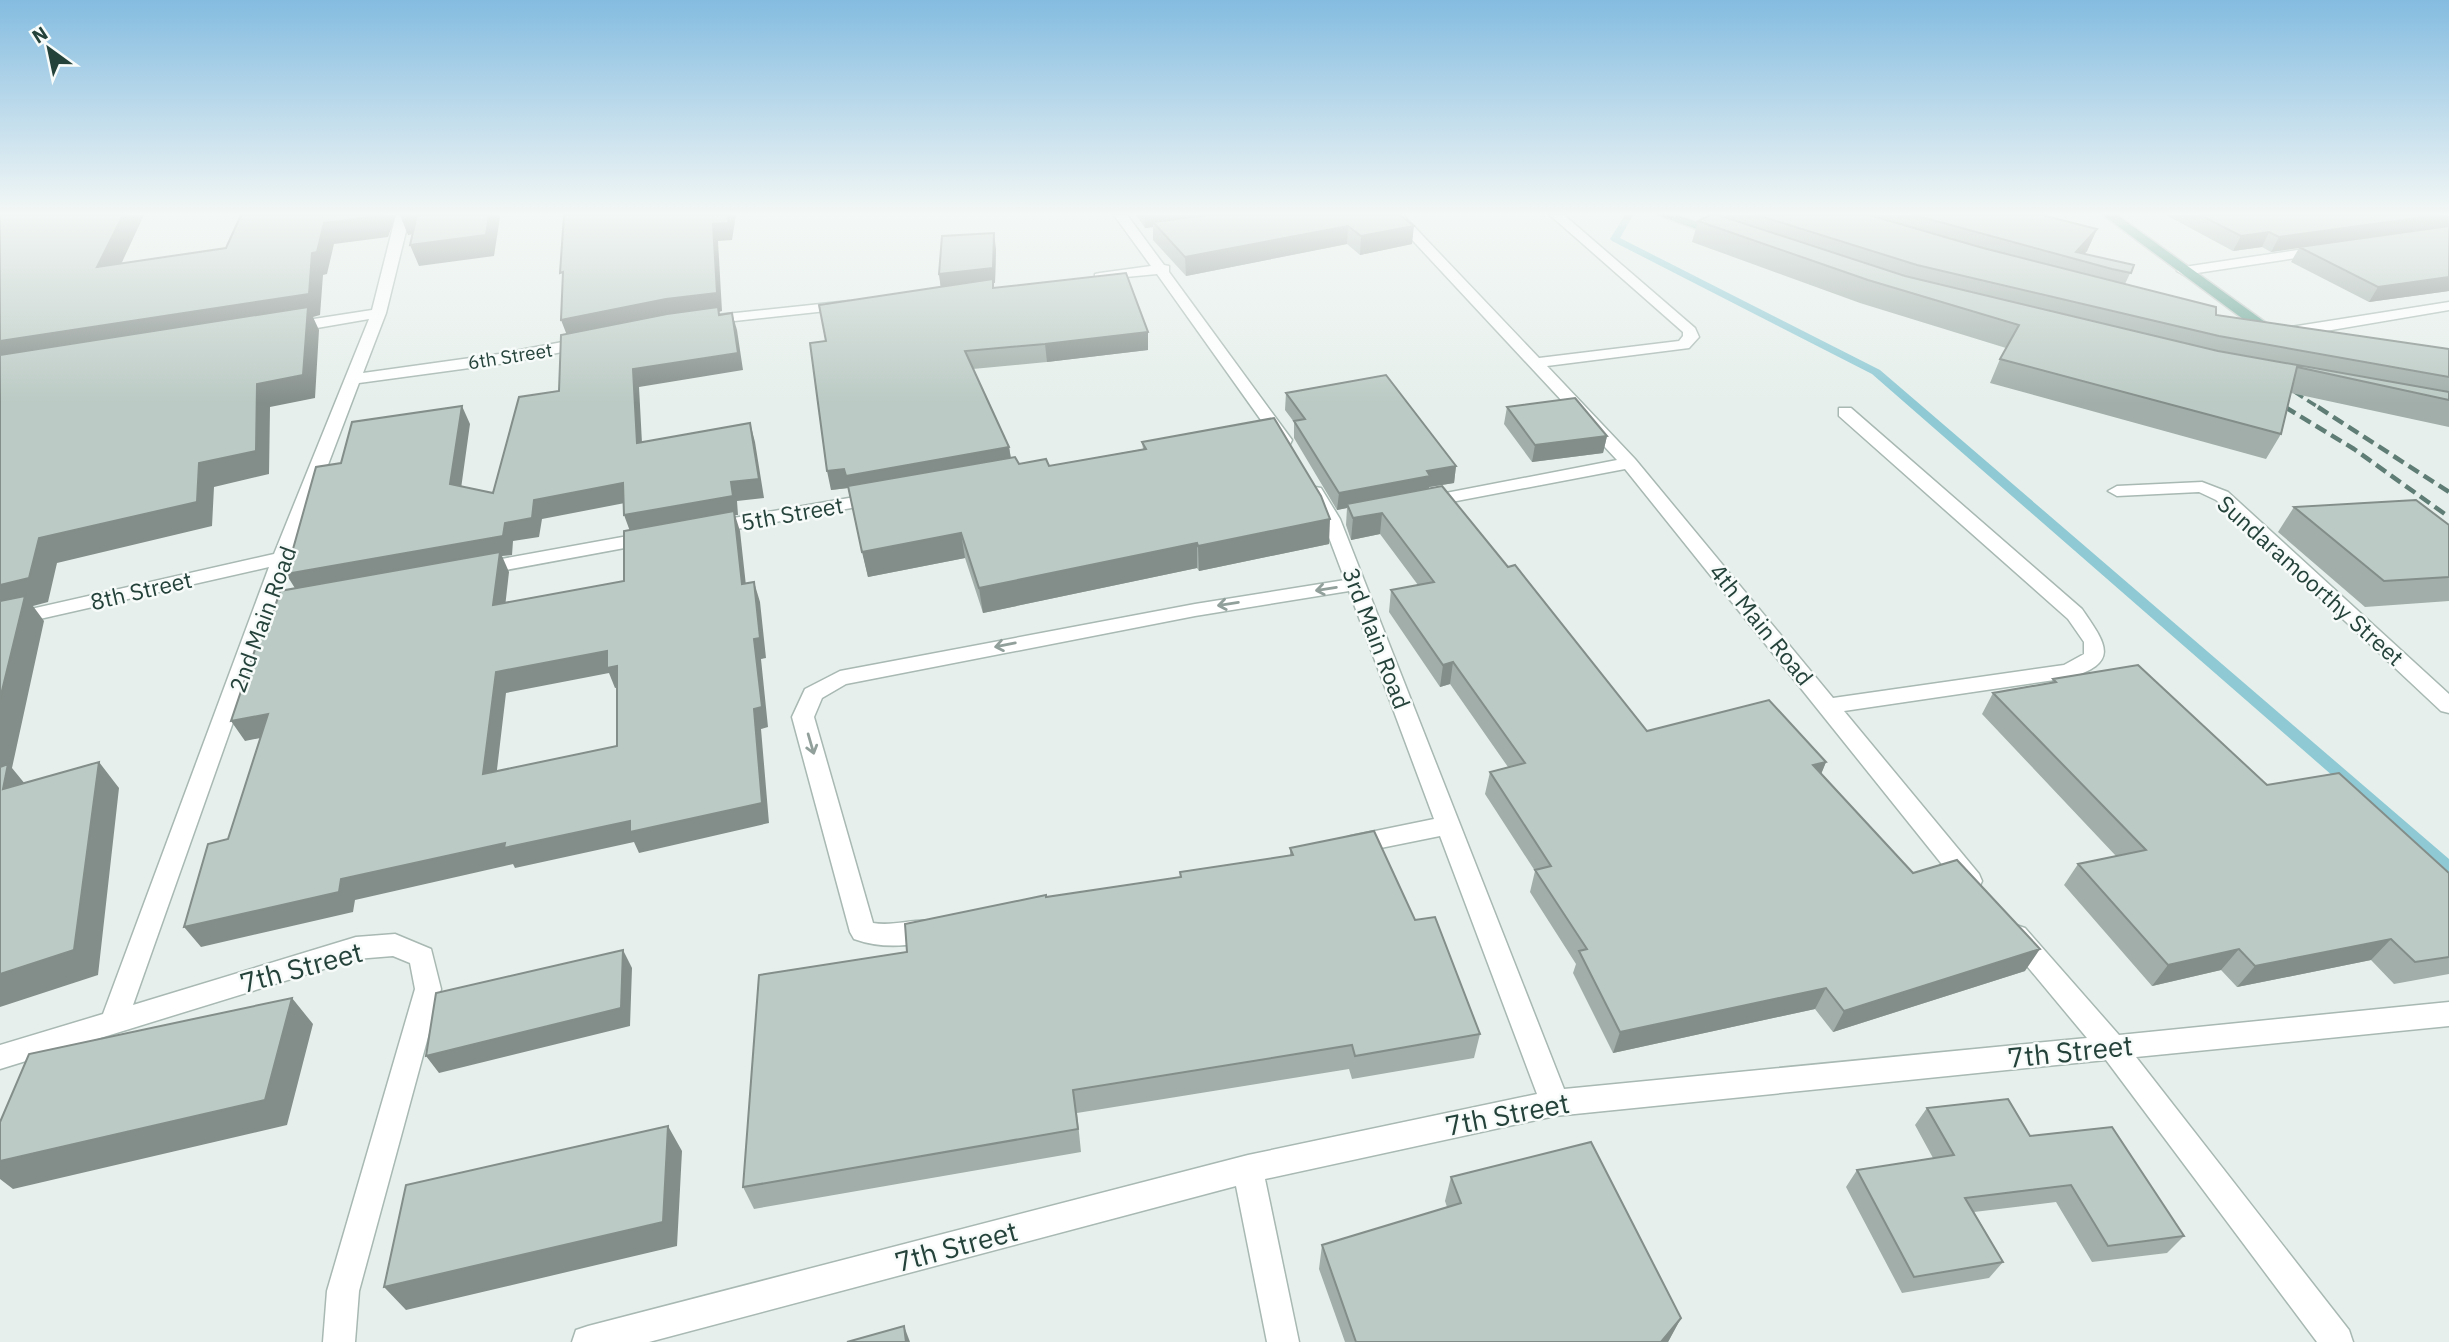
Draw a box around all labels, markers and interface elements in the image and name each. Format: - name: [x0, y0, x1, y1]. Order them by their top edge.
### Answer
- north arrow: [14, 14, 84, 84]
- text: N: [27, 21, 52, 49]
- street label: 6th Street: [466, 337, 554, 375]
- street label: Sundaramoorthy Street: [2211, 488, 2411, 672]
- street label: 5th Street: [738, 489, 846, 537]
- street label: 2nd Main Road: [222, 542, 302, 696]
- street label: 4th Main Road: [1704, 557, 1820, 691]
- street label: 3rd Main Road: [1336, 563, 1418, 713]
- street label: 8th Street: [87, 564, 195, 616]
- one-way arrow: [1315, 583, 1338, 596]
- one-way arrow: [1218, 598, 1240, 611]
- one-way arrow: [994, 639, 1017, 653]
- one-way arrow: [805, 733, 818, 755]
- street label: 7th Street: [235, 933, 367, 1001]
- street label: 7th Street: [2005, 1026, 2135, 1076]
- street label: 7th Street: [1442, 1084, 1572, 1144]
- street label: 7th Street: [890, 1212, 1022, 1280]

